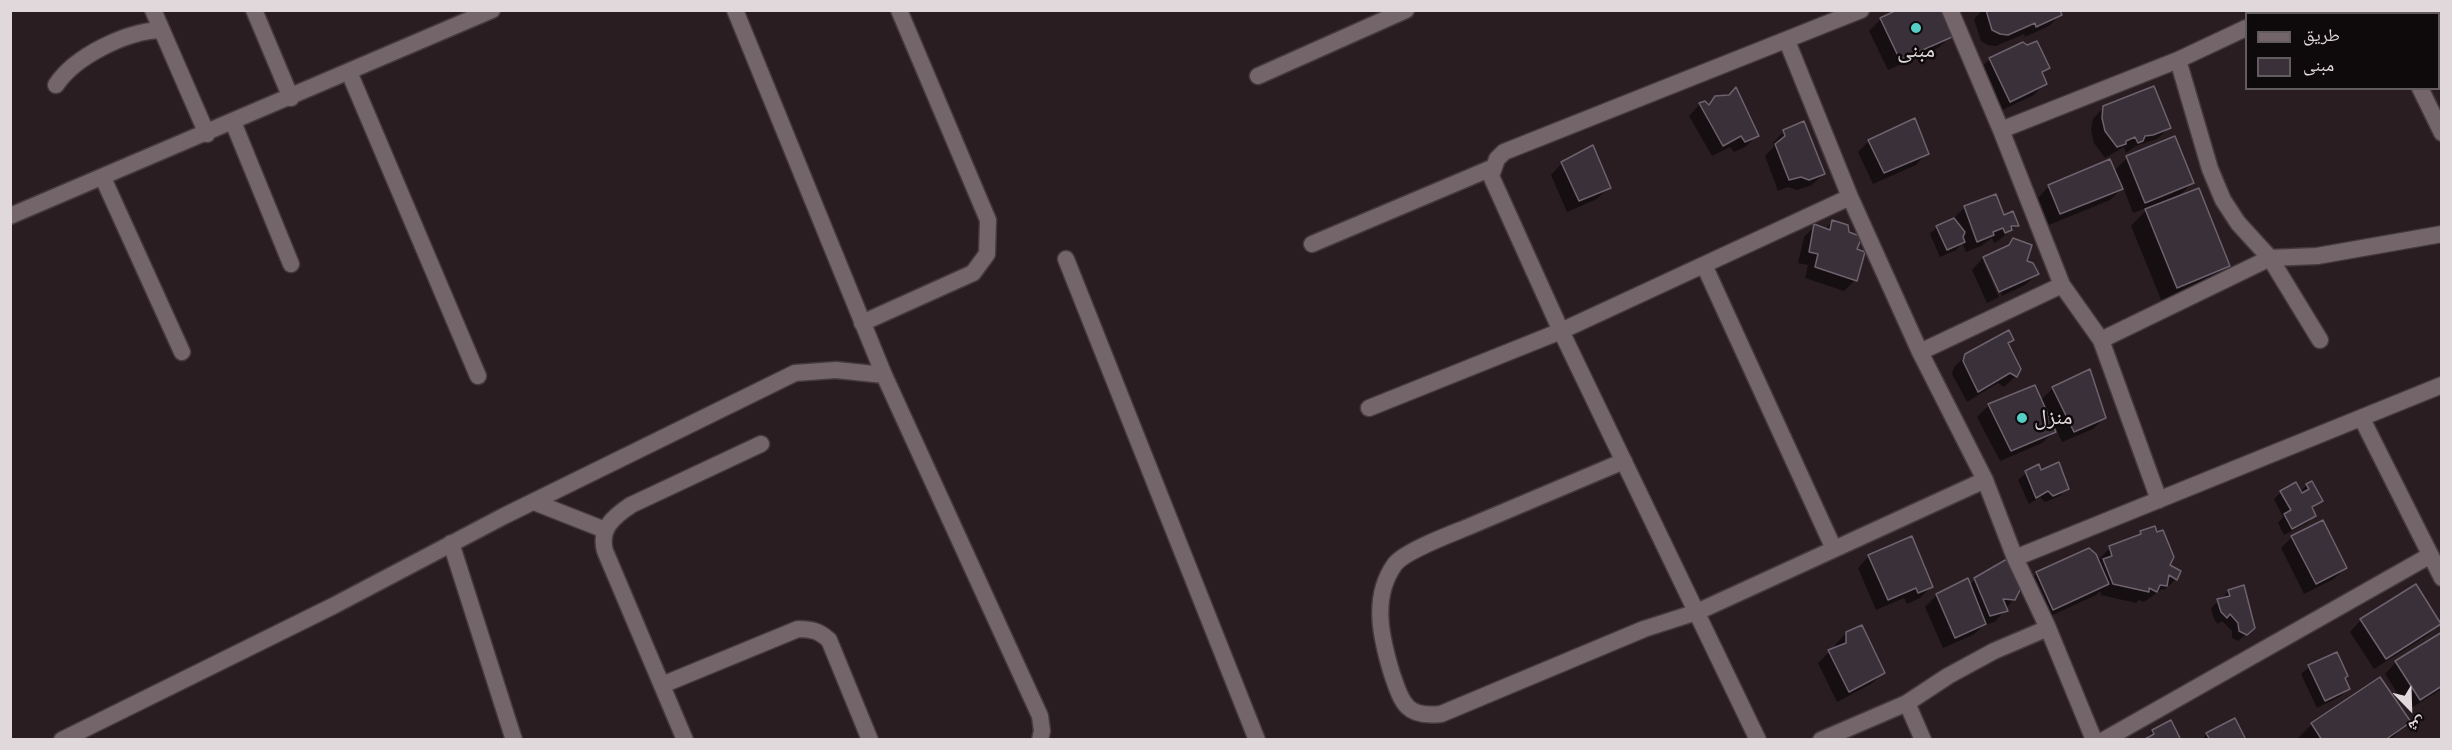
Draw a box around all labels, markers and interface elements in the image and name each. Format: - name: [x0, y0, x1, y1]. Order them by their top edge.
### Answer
- legend: [2245, 12, 2440, 90]
- marker: مبنى: [1909, 21, 1923, 35]
- text: طريق: [2303, 24, 2340, 46]
- place label: مبنى: [1897, 38, 1935, 64]
- text: مبنى: [2303, 54, 2334, 76]
- place label: منزل: [2034, 405, 2072, 431]
- marker: منزل: [2015, 411, 2029, 425]
- north arrow: [2380, 678, 2440, 738]
- text: ش: [2406, 713, 2429, 737]

